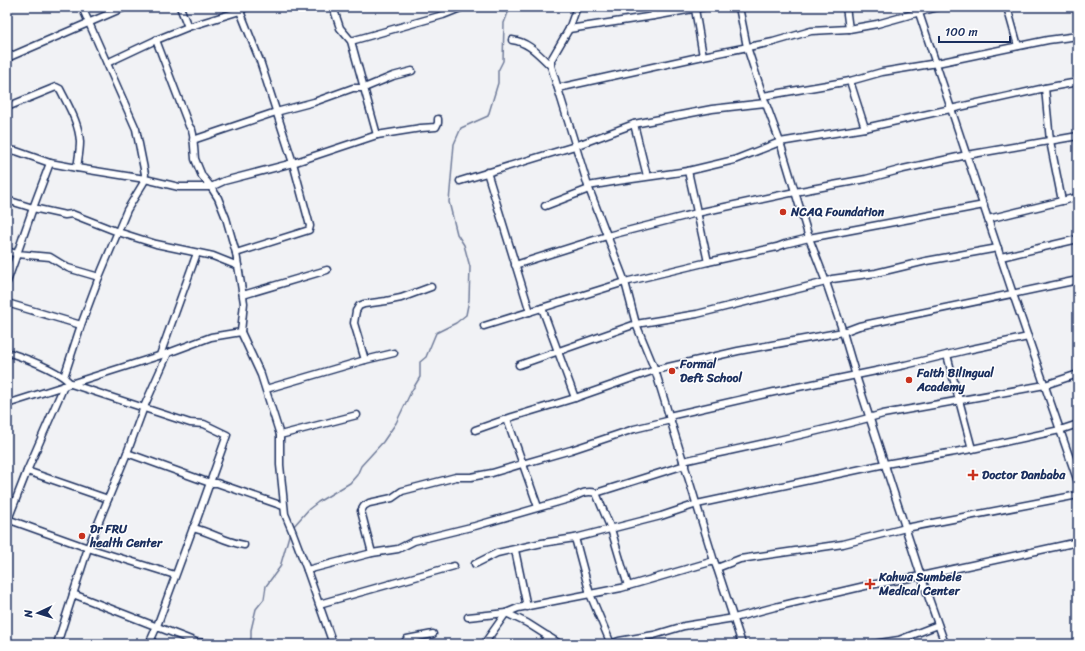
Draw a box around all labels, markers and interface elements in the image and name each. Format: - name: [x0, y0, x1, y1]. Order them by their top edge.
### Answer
- scale bar: [939, 18, 1010, 44]
- text: 100 m: [945, 21, 978, 43]
- place label: NCAQ Foundation: [790, 201, 885, 223]
- marker: NCAQ Foundation: [778, 207, 788, 217]
- place label: Formal Deft School: [679, 353, 742, 389]
- place label: Faith Bilingual Academy: [916, 362, 994, 398]
- marker: Formal Deft School: [667, 366, 677, 376]
- marker: Faith Bilingual Academy: [904, 375, 914, 385]
- place label: Doctor Danbaba: [982, 464, 1066, 486]
- marker: Doctor Danbaba: [967, 469, 979, 481]
- place label: Dr FRU health Center: [89, 518, 163, 554]
- marker: Dr FRU health Center: [77, 531, 87, 541]
- place label: Kahwa Sumbele Medical Center: [878, 566, 962, 602]
- marker: Kahwa Sumbele Medical Center: [864, 578, 876, 590]
- north arrow: [18, 593, 58, 633]
- text: N: [19, 609, 38, 619]

